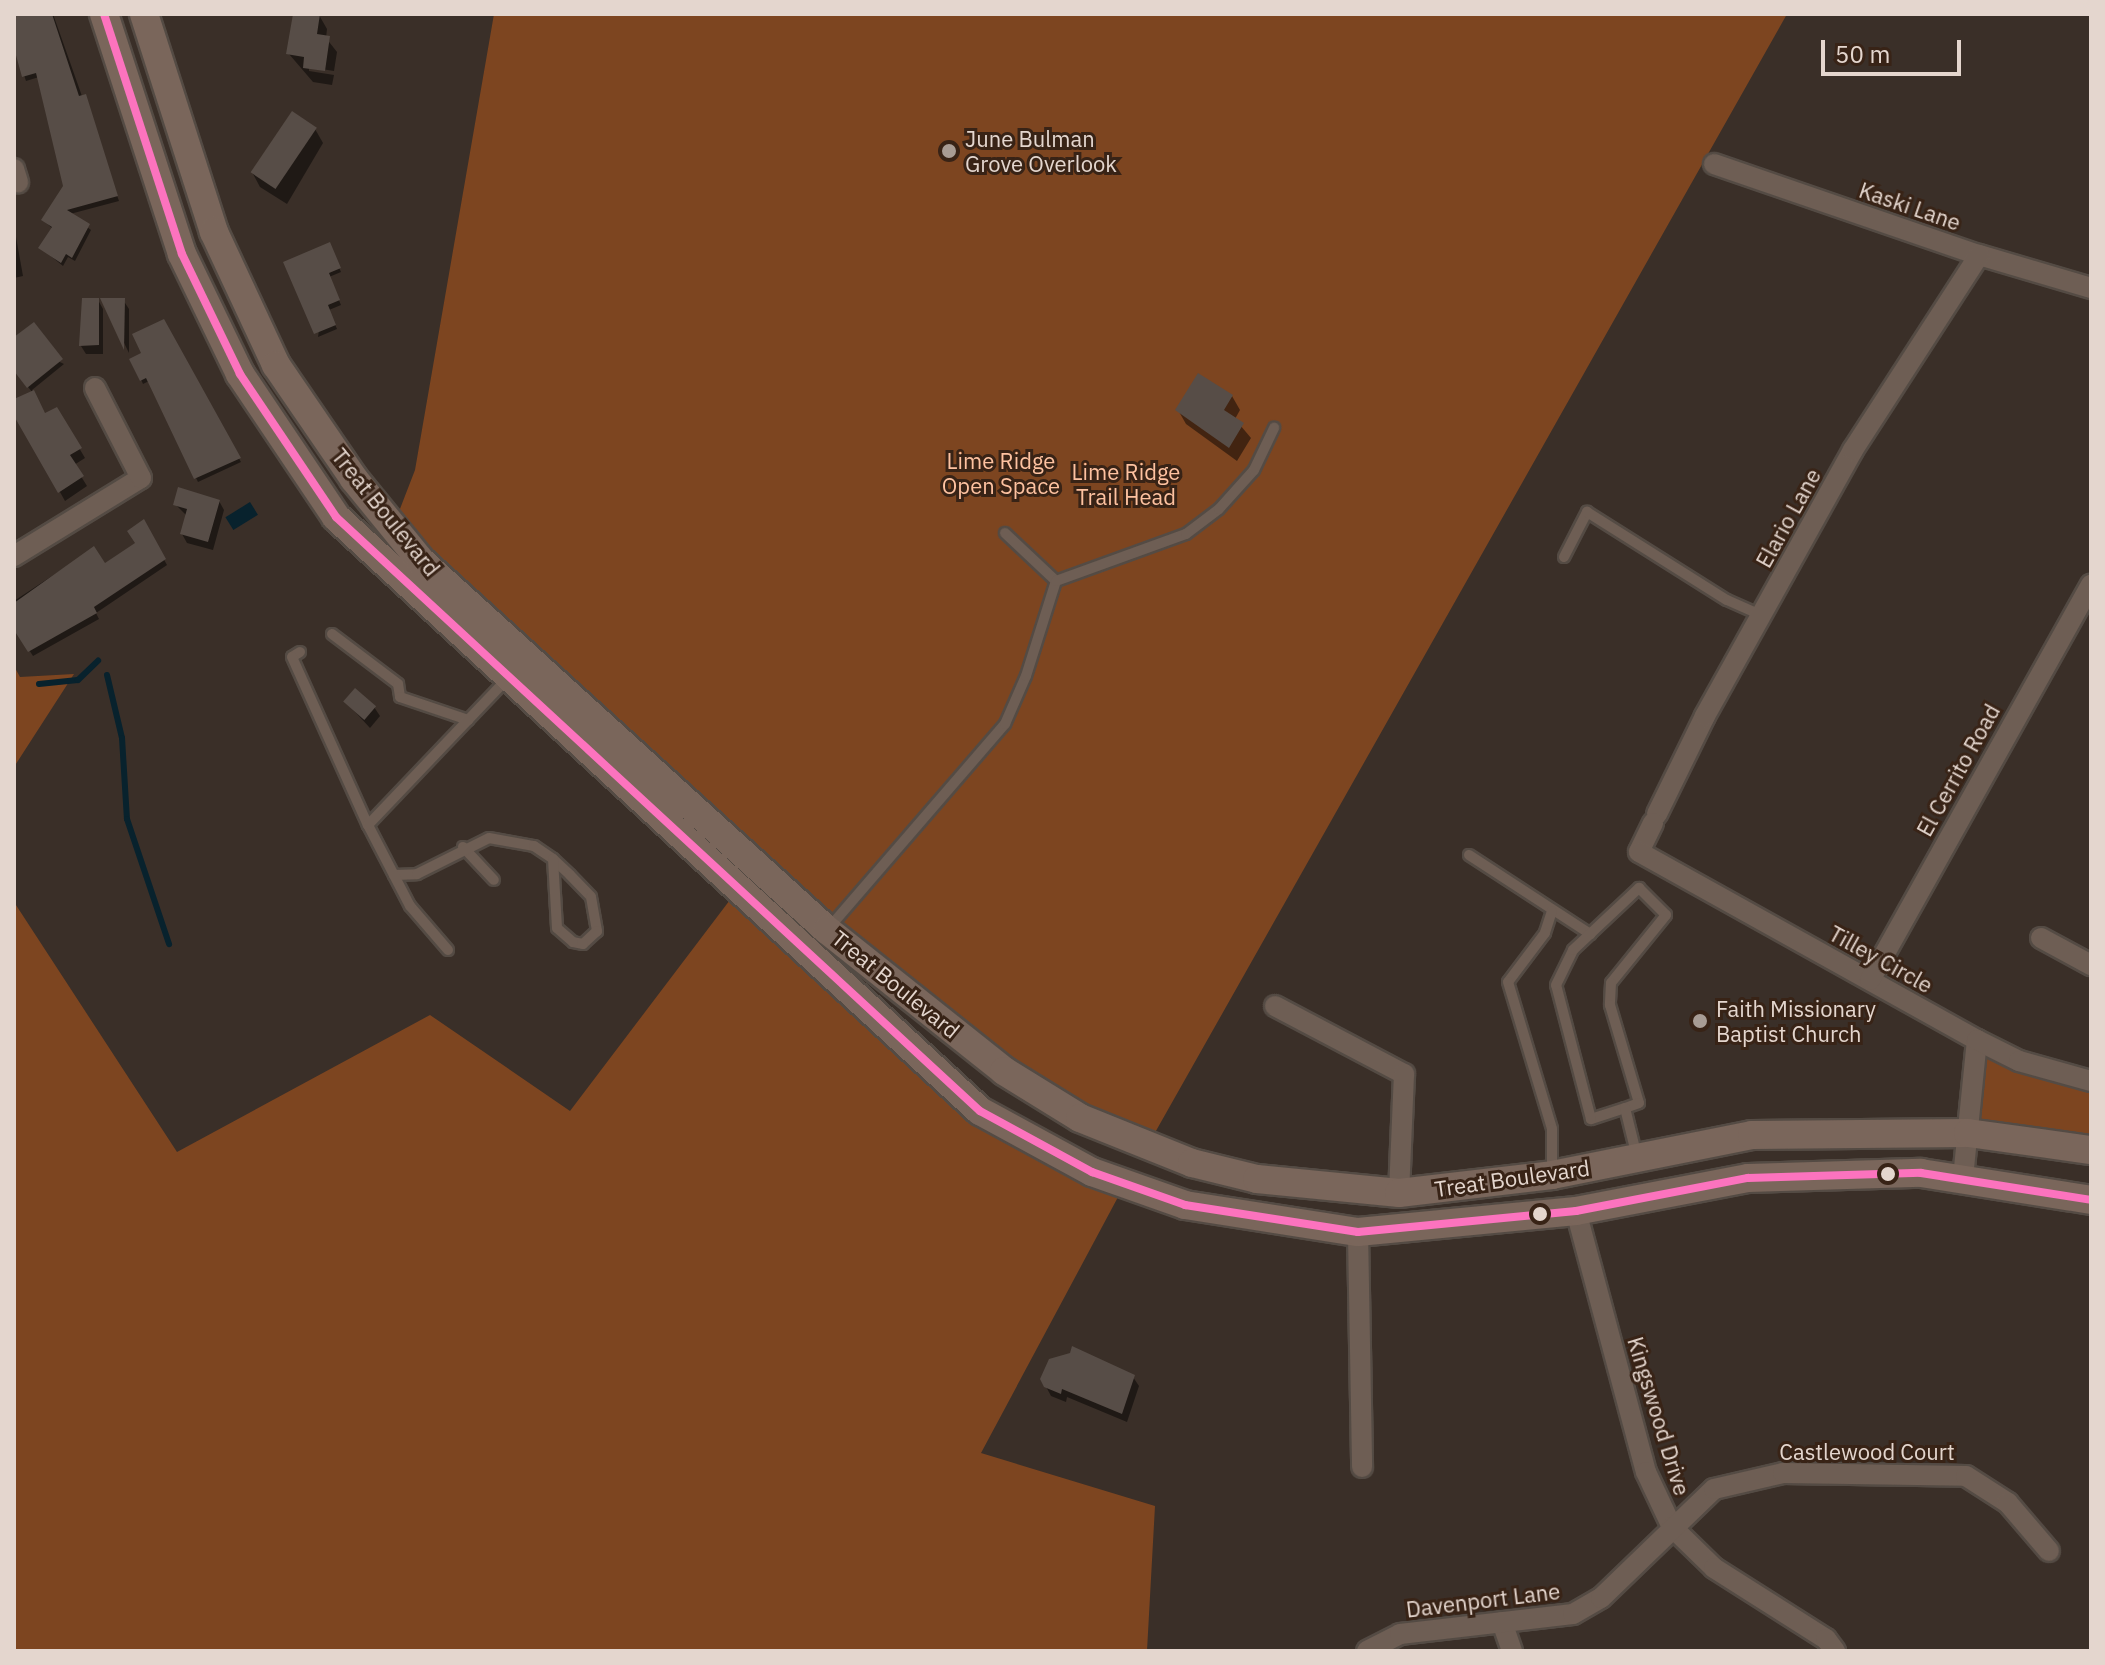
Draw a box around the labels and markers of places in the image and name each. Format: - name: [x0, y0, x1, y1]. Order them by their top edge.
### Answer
- place label: June Bulman Grove Overlook: [965, 125, 1117, 176]
- marker: June Bulman Grove Overlook: [940, 142, 958, 160]
- place label: Faith Missionary Baptist Church: [1716, 995, 1876, 1046]
- marker: Faith Missionary Baptist Church: [1691, 1012, 1709, 1030]
- unlabelled marker: [1880, 1166, 1896, 1182]
- unlabelled marker: [1532, 1206, 1548, 1222]

